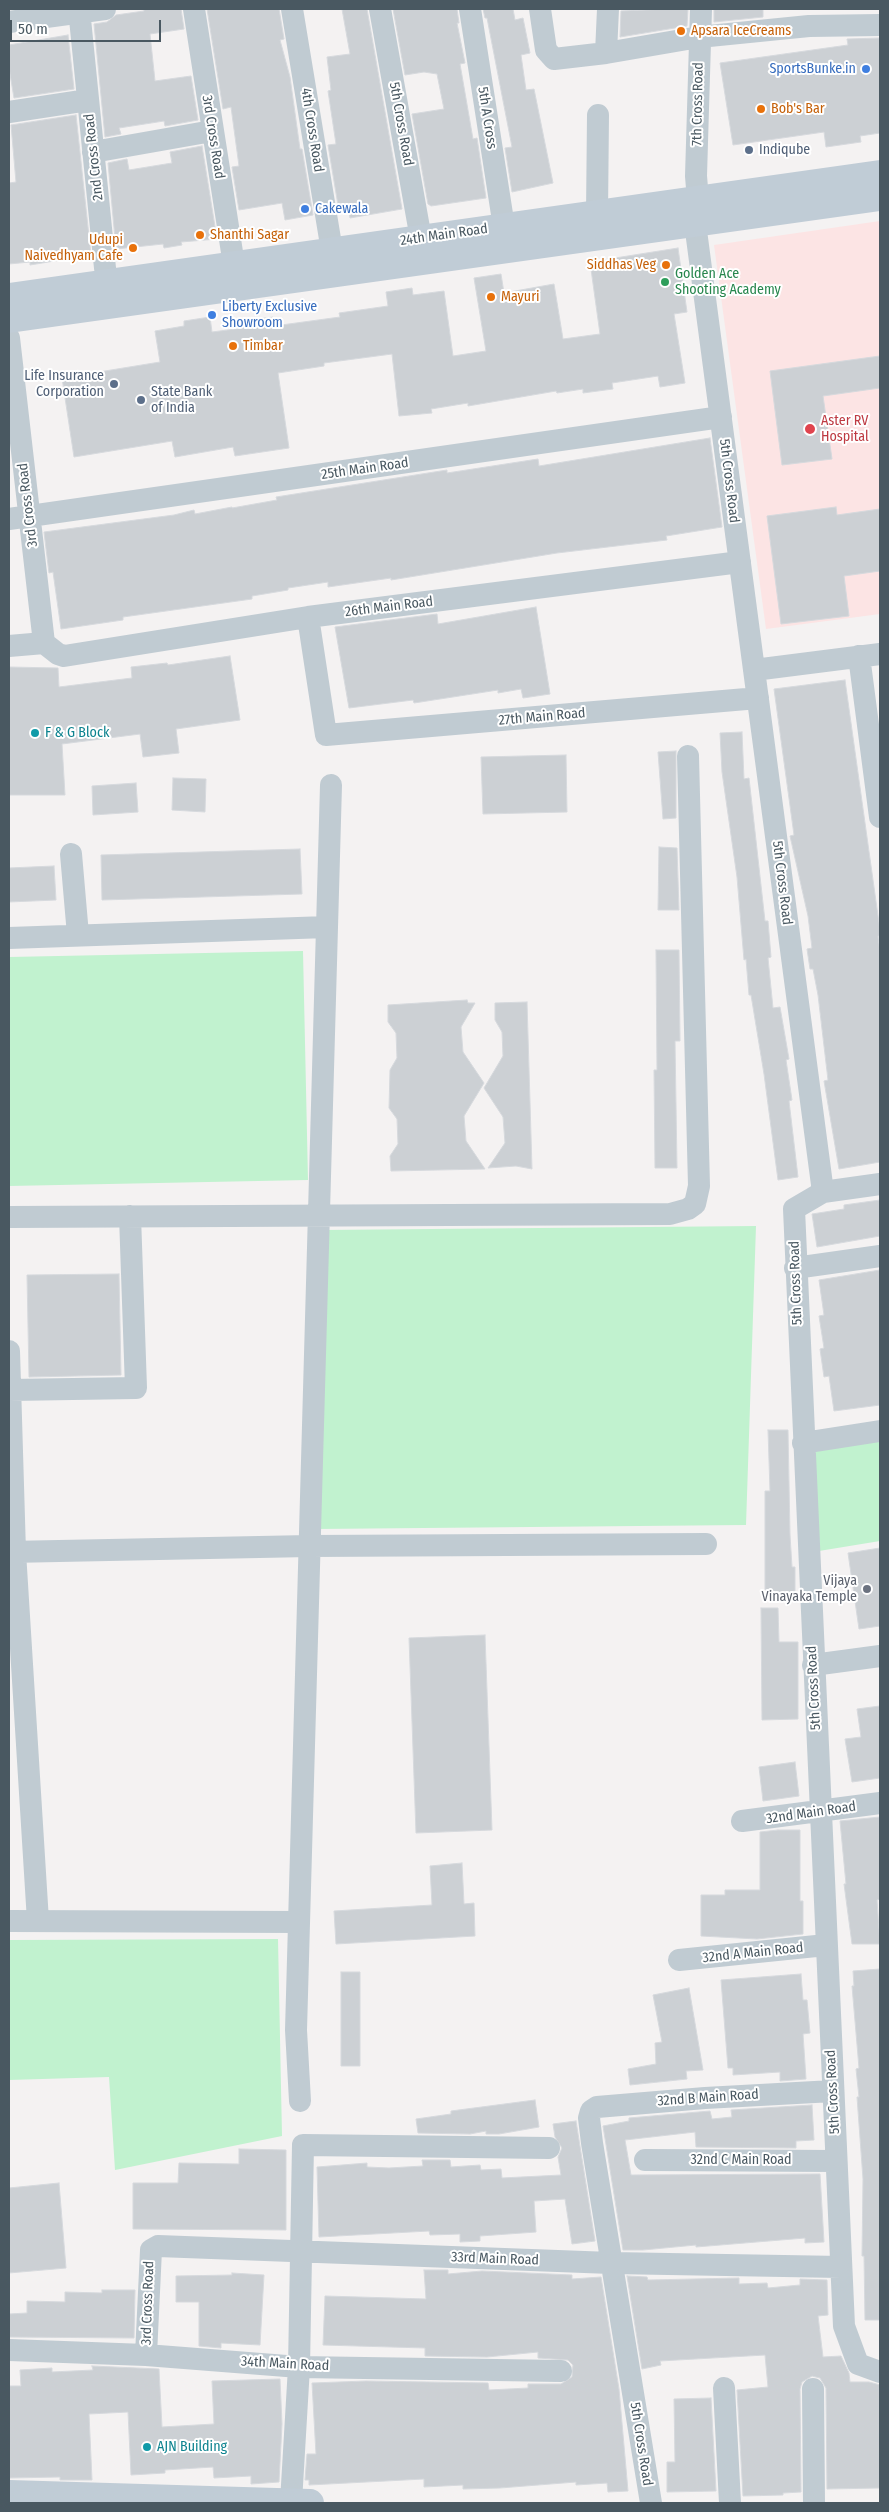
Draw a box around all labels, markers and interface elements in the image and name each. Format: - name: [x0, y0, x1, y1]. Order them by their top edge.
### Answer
- scale bar: [12, 10, 164, 42]
- text: 50 m: [18, 20, 48, 38]
- place label: Apsara IceCreams: [691, 23, 791, 39]
- marker: Apsara IceCreams: [675, 25, 687, 37]
- place label: SportsBunke.in: [769, 61, 856, 77]
- street label: 7th Cross Road: [689, 62, 707, 146]
- marker: SportsBunke.in: [860, 63, 872, 75]
- street label: 5th Cross Road: [385, 81, 417, 167]
- street label: 5th A Cross: [474, 86, 500, 150]
- street label: 4th Cross Road: [297, 87, 327, 173]
- street label: 3rd Cross Road: [198, 94, 228, 180]
- place label: Bob's Bar: [771, 101, 825, 117]
- marker: Bob's Bar: [755, 103, 767, 115]
- street label: 2nd Cross Road: [81, 113, 107, 201]
- place label: Indiqube: [759, 142, 810, 158]
- marker: Indiqube: [743, 144, 755, 156]
- place label: Cakewala: [315, 201, 368, 217]
- marker: Cakewala: [299, 203, 311, 215]
- street label: 24th Main Road: [399, 221, 489, 249]
- place label: Shanthi Sagar: [210, 227, 289, 243]
- marker: Shanthi Sagar: [194, 229, 206, 241]
- place label: Udupi Naivedhyam Cafe: [24, 232, 123, 264]
- marker: Udupi Naivedhyam Cafe: [127, 242, 139, 254]
- place label: Siddhas Veg: [587, 257, 656, 273]
- marker: Siddhas Veg: [660, 259, 672, 271]
- place label: Golden Ace Shooting Academy: [675, 266, 781, 298]
- marker: Golden Ace Shooting Academy: [659, 276, 671, 288]
- place label: Mayuri: [501, 289, 540, 305]
- marker: Mayuri: [485, 291, 497, 303]
- place label: Liberty Exclusive Showroom: [222, 299, 317, 332]
- marker: Liberty Exclusive Showroom: [206, 309, 218, 321]
- place label: Timbar: [243, 338, 283, 354]
- marker: Timbar: [227, 340, 239, 352]
- place label: Life Insurance Corporation: [24, 368, 104, 401]
- marker: Life Insurance Corporation: [108, 378, 120, 390]
- place label: State Bank of India: [151, 384, 212, 417]
- marker: State Bank of India: [135, 394, 147, 406]
- place label: Aster RV Hospital: [821, 413, 869, 446]
- marker: Aster RV Hospital: [803, 422, 817, 436]
- street label: 5th Cross Road: [716, 438, 742, 524]
- street label: 25th Main Road: [320, 455, 410, 483]
- street label: 3rd Cross Road: [15, 462, 41, 548]
- street label: 26th Main Road: [344, 593, 434, 621]
- street label: 27th Main Road: [498, 705, 586, 729]
- place label: F & G Block: [45, 725, 109, 741]
- marker: F & G Block: [29, 727, 41, 739]
- street label: 5th Cross Road: [769, 840, 795, 926]
- street label: 5th Cross Road: [786, 1241, 806, 1325]
- place label: Vijaya Vinayaka Temple: [762, 1573, 857, 1605]
- marker: Vijaya Vinayaka Temple: [861, 1583, 873, 1595]
- street label: 5th Cross Road: [803, 1645, 825, 1731]
- street label: 32nd Main Road: [765, 1798, 857, 1828]
- street label: 32nd A Main Road: [702, 1939, 804, 1967]
- street label: 5th Cross Road: [822, 2049, 844, 2135]
- street label: 32nd B Main Road: [657, 2086, 759, 2110]
- street label: 32nd C Main Road: [691, 2152, 791, 2168]
- street label: 33rd Main Road: [451, 2249, 539, 2269]
- street label: 3rd Cross Road: [138, 2260, 158, 2346]
- street label: 34th Main Road: [240, 2353, 330, 2375]
- street label: 5th Cross Road: [626, 2401, 656, 2487]
- place label: AJN Building: [157, 2439, 227, 2455]
- marker: AJN Building: [141, 2441, 153, 2453]

